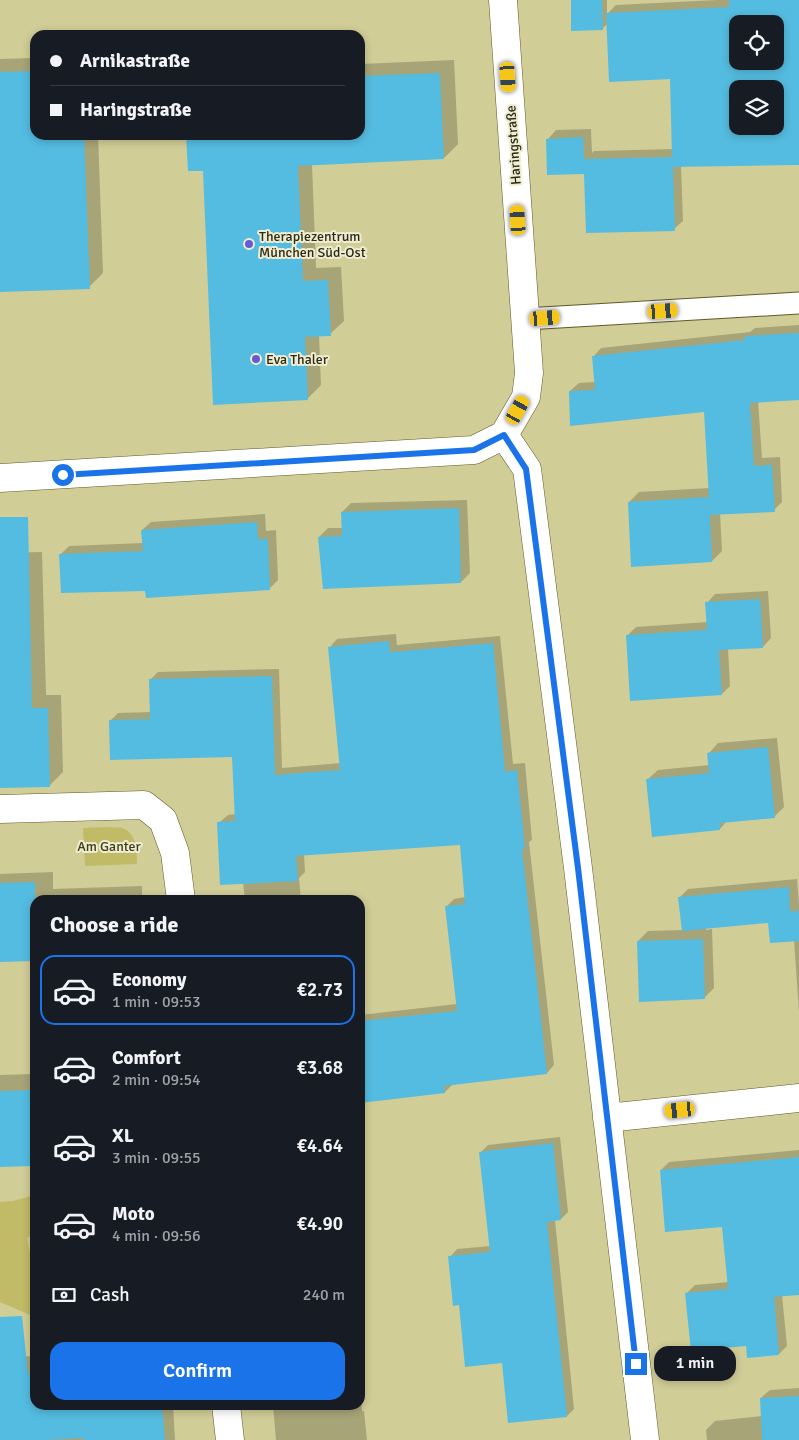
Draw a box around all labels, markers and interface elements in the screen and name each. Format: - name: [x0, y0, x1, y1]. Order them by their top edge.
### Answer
- map controls: [729, 15, 784, 135]
- button: locate: [729, 15, 784, 70]
- text: Arnikastraße: [80, 49, 190, 73]
- car: [499, 62, 516, 92]
- button: layers: [729, 80, 784, 135]
- text: Haringstraße: [80, 98, 192, 122]
- street label: Haringstraße: [502, 105, 525, 185]
- car: [509, 205, 526, 235]
- place label: Therapiezentrum München Süd-Ost: [259, 228, 366, 261]
- marker: Therapiezentrum München Süd-Ost: [243, 238, 255, 250]
- car: [647, 302, 678, 320]
- car: [529, 309, 560, 327]
- place label: Eva Thaler: [266, 351, 329, 368]
- marker: Eva Thaler: [250, 353, 262, 365]
- car: [504, 393, 531, 427]
- route start: [52, 464, 74, 486]
- park label: Am Ganter: [77, 838, 142, 855]
- text: Choose a ride: [50, 911, 178, 938]
- icon: car: [52, 968, 97, 1013]
- text: Economy: [112, 968, 186, 992]
- text: €2.73: [297, 978, 343, 1002]
- text: 1 min · 09:53: [112, 992, 201, 1012]
- icon: car: [52, 1046, 97, 1091]
- text: Comfort: [112, 1046, 181, 1070]
- text: €3.68: [297, 1056, 343, 1080]
- text: 2 min · 09:54: [112, 1070, 201, 1090]
- car: [664, 1101, 695, 1119]
- icon: car: [52, 1124, 97, 1169]
- text: XL: [112, 1124, 134, 1148]
- text: €4.64: [297, 1134, 343, 1158]
- text: 3 min · 09:55: [112, 1148, 201, 1168]
- icon: car: [52, 1202, 97, 1247]
- text: Moto: [112, 1202, 155, 1226]
- text: €4.90: [297, 1212, 343, 1236]
- text: 4 min · 09:56: [112, 1226, 201, 1246]
- icon: cash: [50, 1281, 78, 1309]
- text: Cash: [90, 1283, 130, 1307]
- text: 240 m: [303, 1285, 345, 1305]
- button: Confirm: [50, 1342, 345, 1400]
- callout: 1 min: [654, 1346, 736, 1382]
- route end: [625, 1353, 647, 1375]
- text: 1 min: [676, 1353, 714, 1373]

